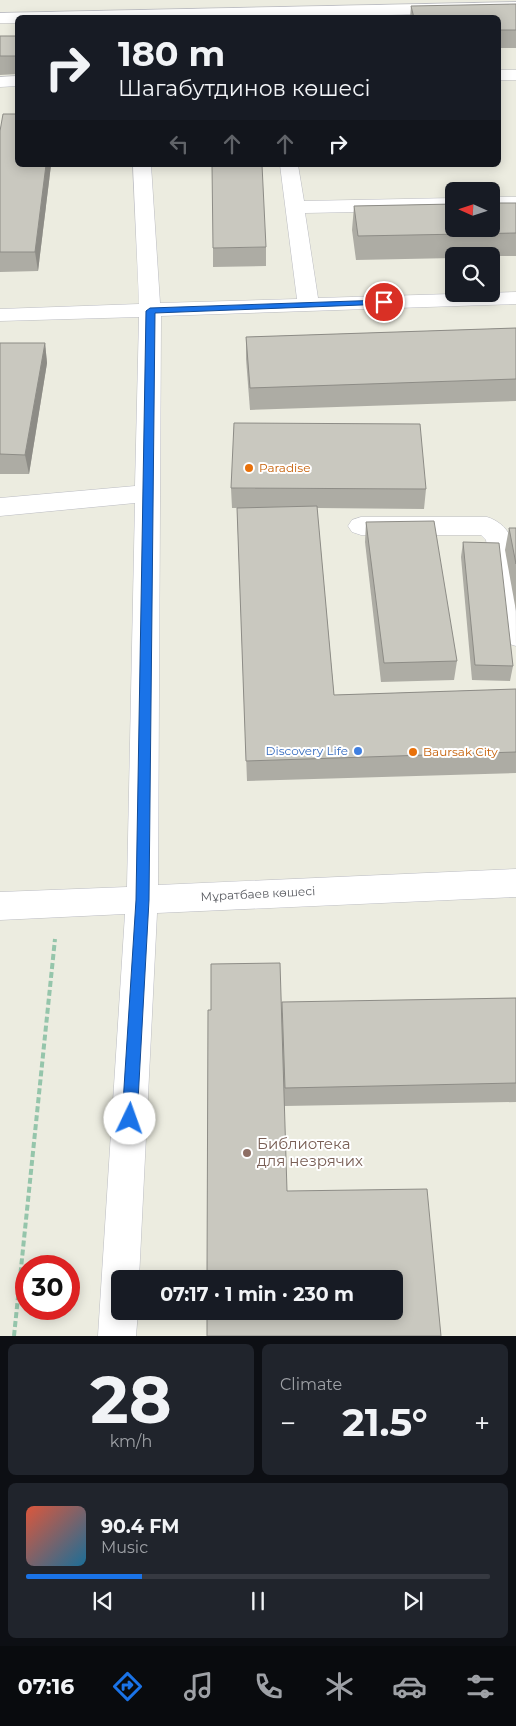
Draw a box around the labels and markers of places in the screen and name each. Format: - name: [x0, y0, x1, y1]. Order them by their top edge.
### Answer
- pin: [363, 281, 405, 323]
- place label: Paradise: [259, 460, 310, 475]
- marker: Paradise: [243, 462, 255, 474]
- place label: Discovery Life: [266, 743, 348, 758]
- place label: Baursak City: [423, 744, 498, 759]
- marker: Discovery Life: [352, 745, 364, 757]
- marker: Baursak City: [407, 746, 419, 758]
- place label: Библиотека для незрячих: [257, 1134, 363, 1170]
- marker: Библиотека для незрячих: [241, 1147, 253, 1159]

